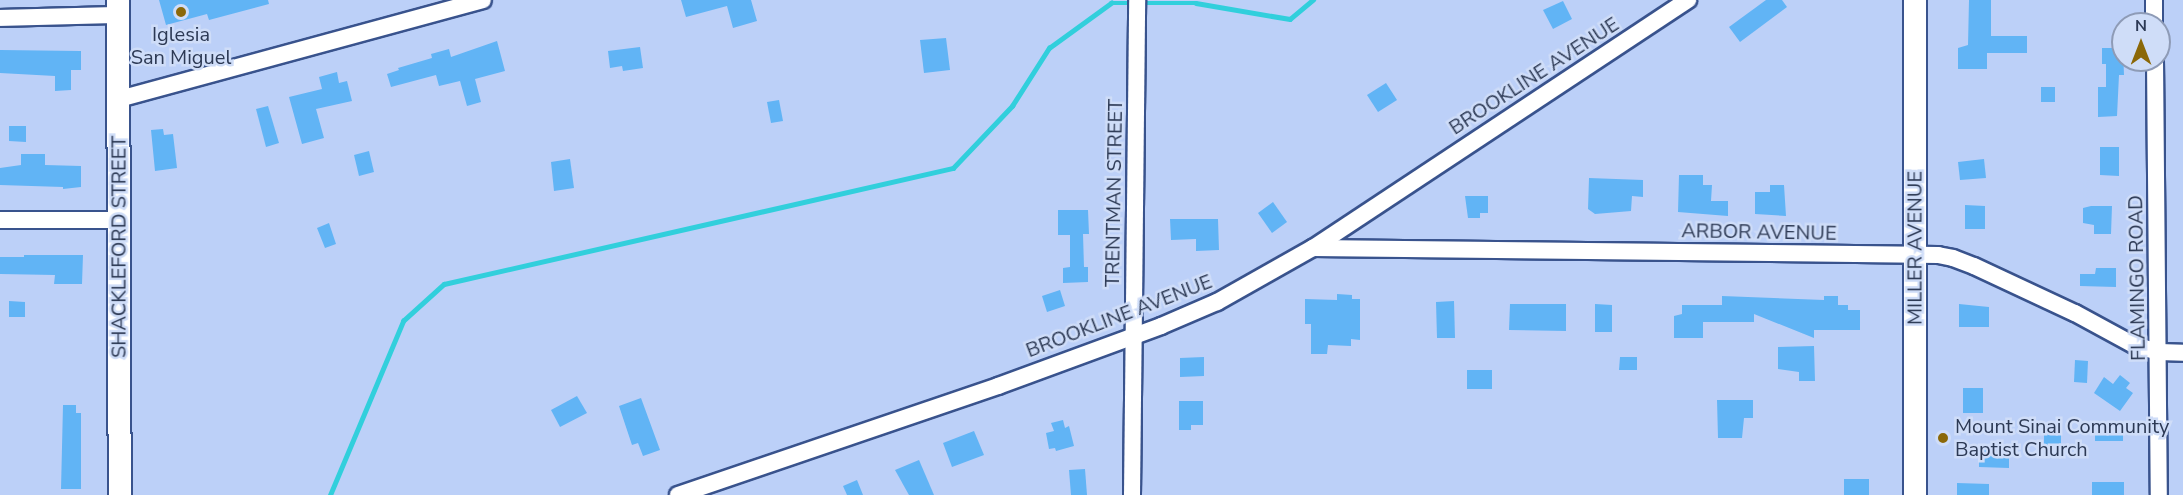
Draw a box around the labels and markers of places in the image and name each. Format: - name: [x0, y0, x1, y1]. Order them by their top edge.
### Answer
- marker: Iglesia San Miguel: [174, 5, 188, 19]
- place label: Iglesia San Miguel: [131, 22, 231, 69]
- place label: Mount Sinai Community Baptist Church: [1955, 414, 2169, 461]
- marker: Mount Sinai Community Baptist Church: [1936, 431, 1950, 445]

